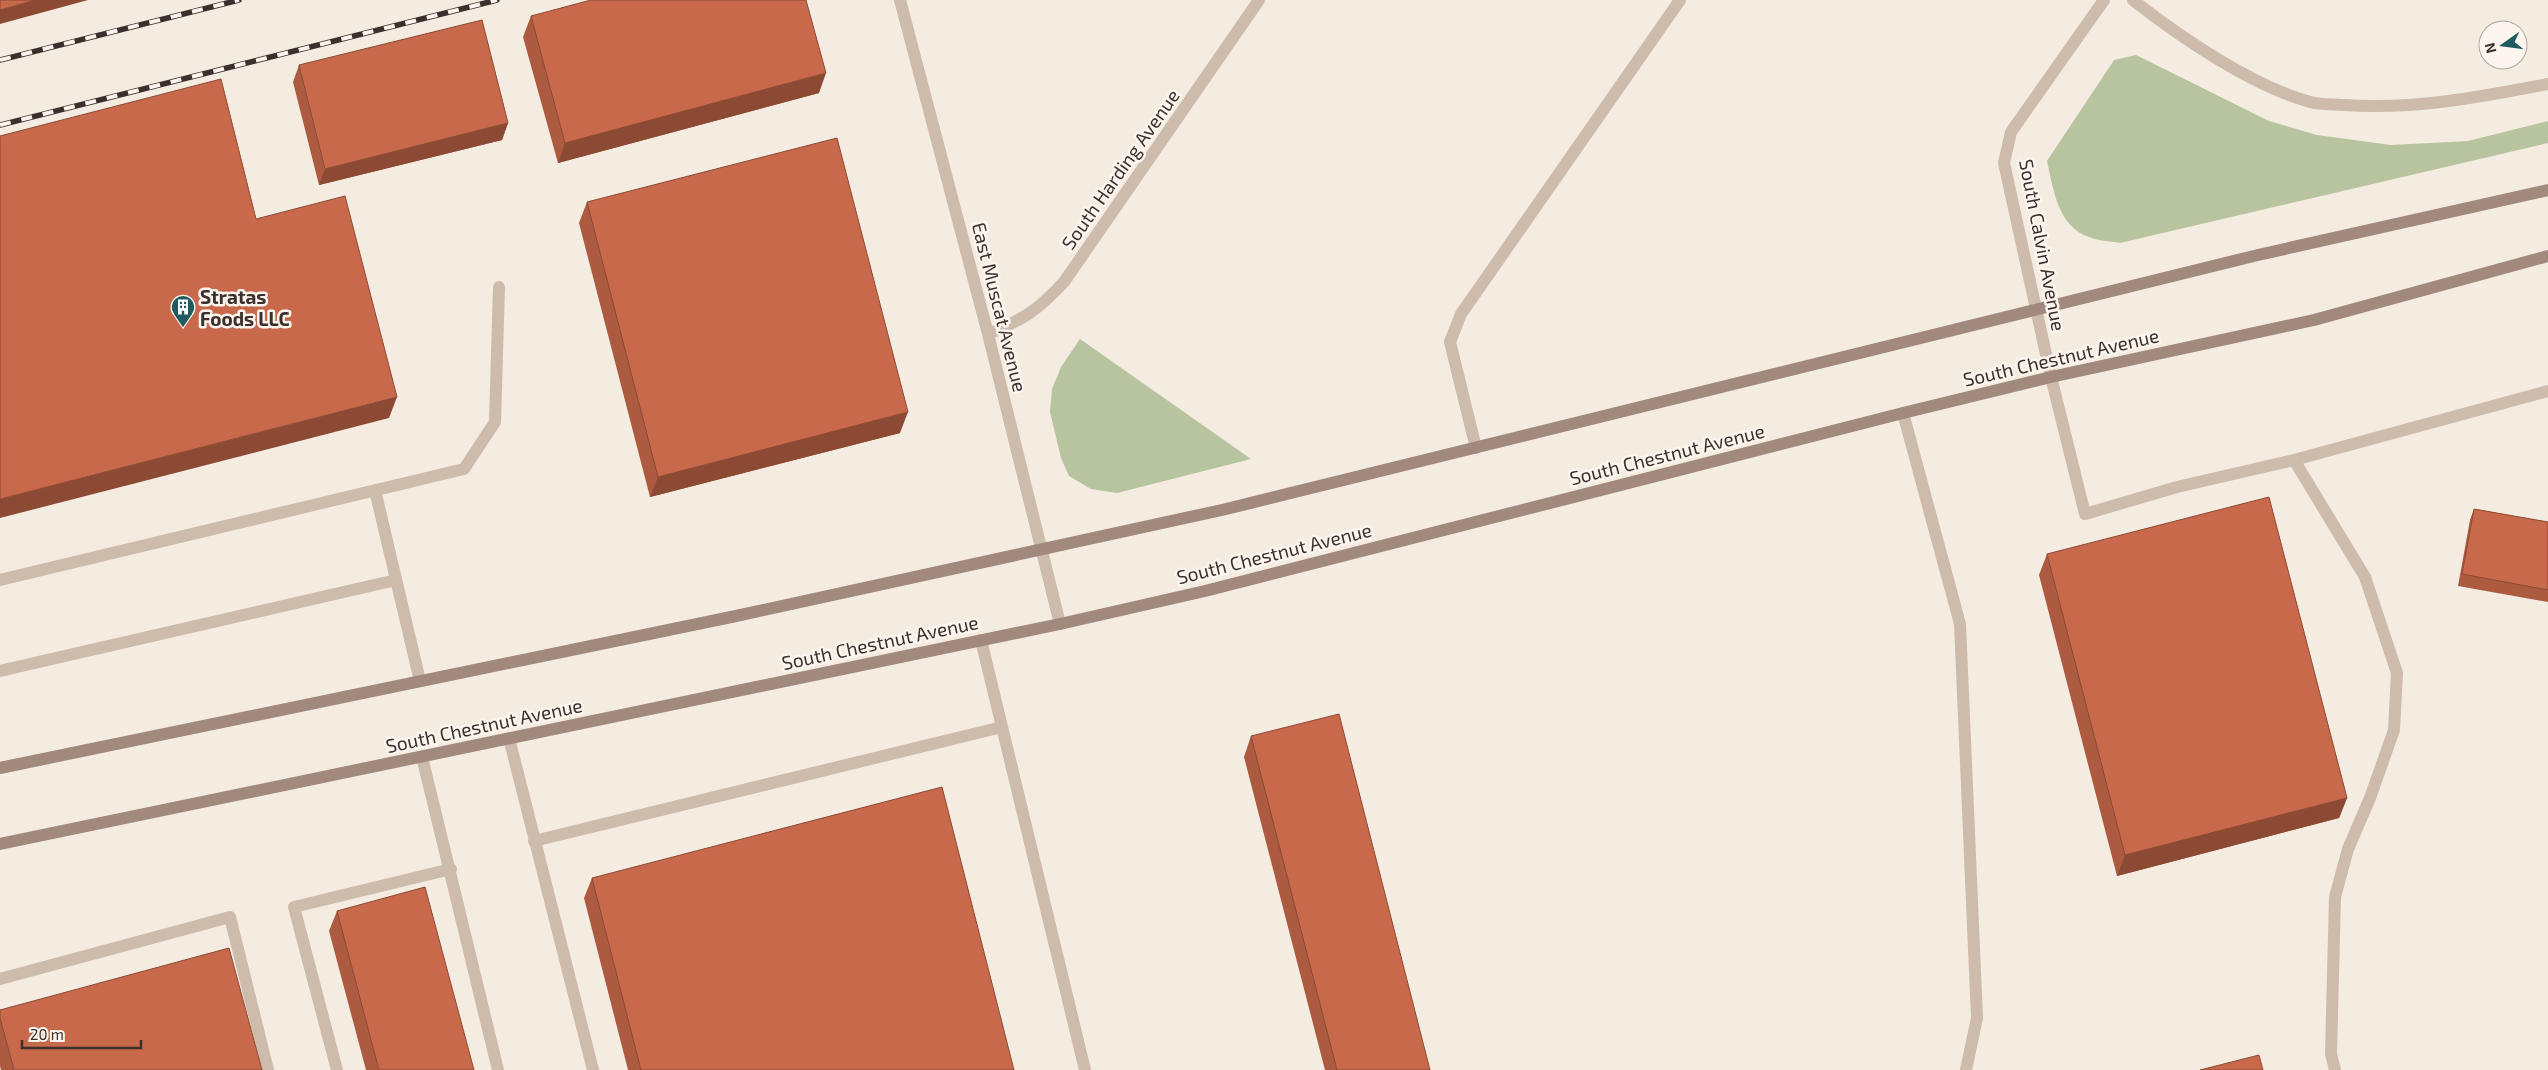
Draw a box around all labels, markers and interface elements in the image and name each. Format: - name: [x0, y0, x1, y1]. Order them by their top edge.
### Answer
- north arrow: [2478, 20, 2528, 70]
- text: N: [2480, 41, 2499, 55]
- street label: South Harding Avenue: [1056, 85, 1184, 253]
- street label: South Calvin Avenue: [2015, 157, 2071, 333]
- street label: East Muscat Avenue: [968, 220, 1032, 394]
- place label: Stratas Foods LLC: [200, 285, 290, 330]
- building icon: Stratas Foods LLC: [170, 294, 196, 328]
- street label: South Chestnut Avenue: [1961, 323, 2161, 391]
- street label: South Chestnut Avenue: [1567, 419, 1767, 489]
- street label: South Chestnut Avenue: [1174, 518, 1374, 588]
- street label: South Chestnut Avenue: [780, 610, 980, 674]
- street label: South Chestnut Avenue: [384, 693, 584, 757]
- scale bar: [22, 1018, 141, 1050]
- text: 20 m: [30, 1025, 64, 1043]

